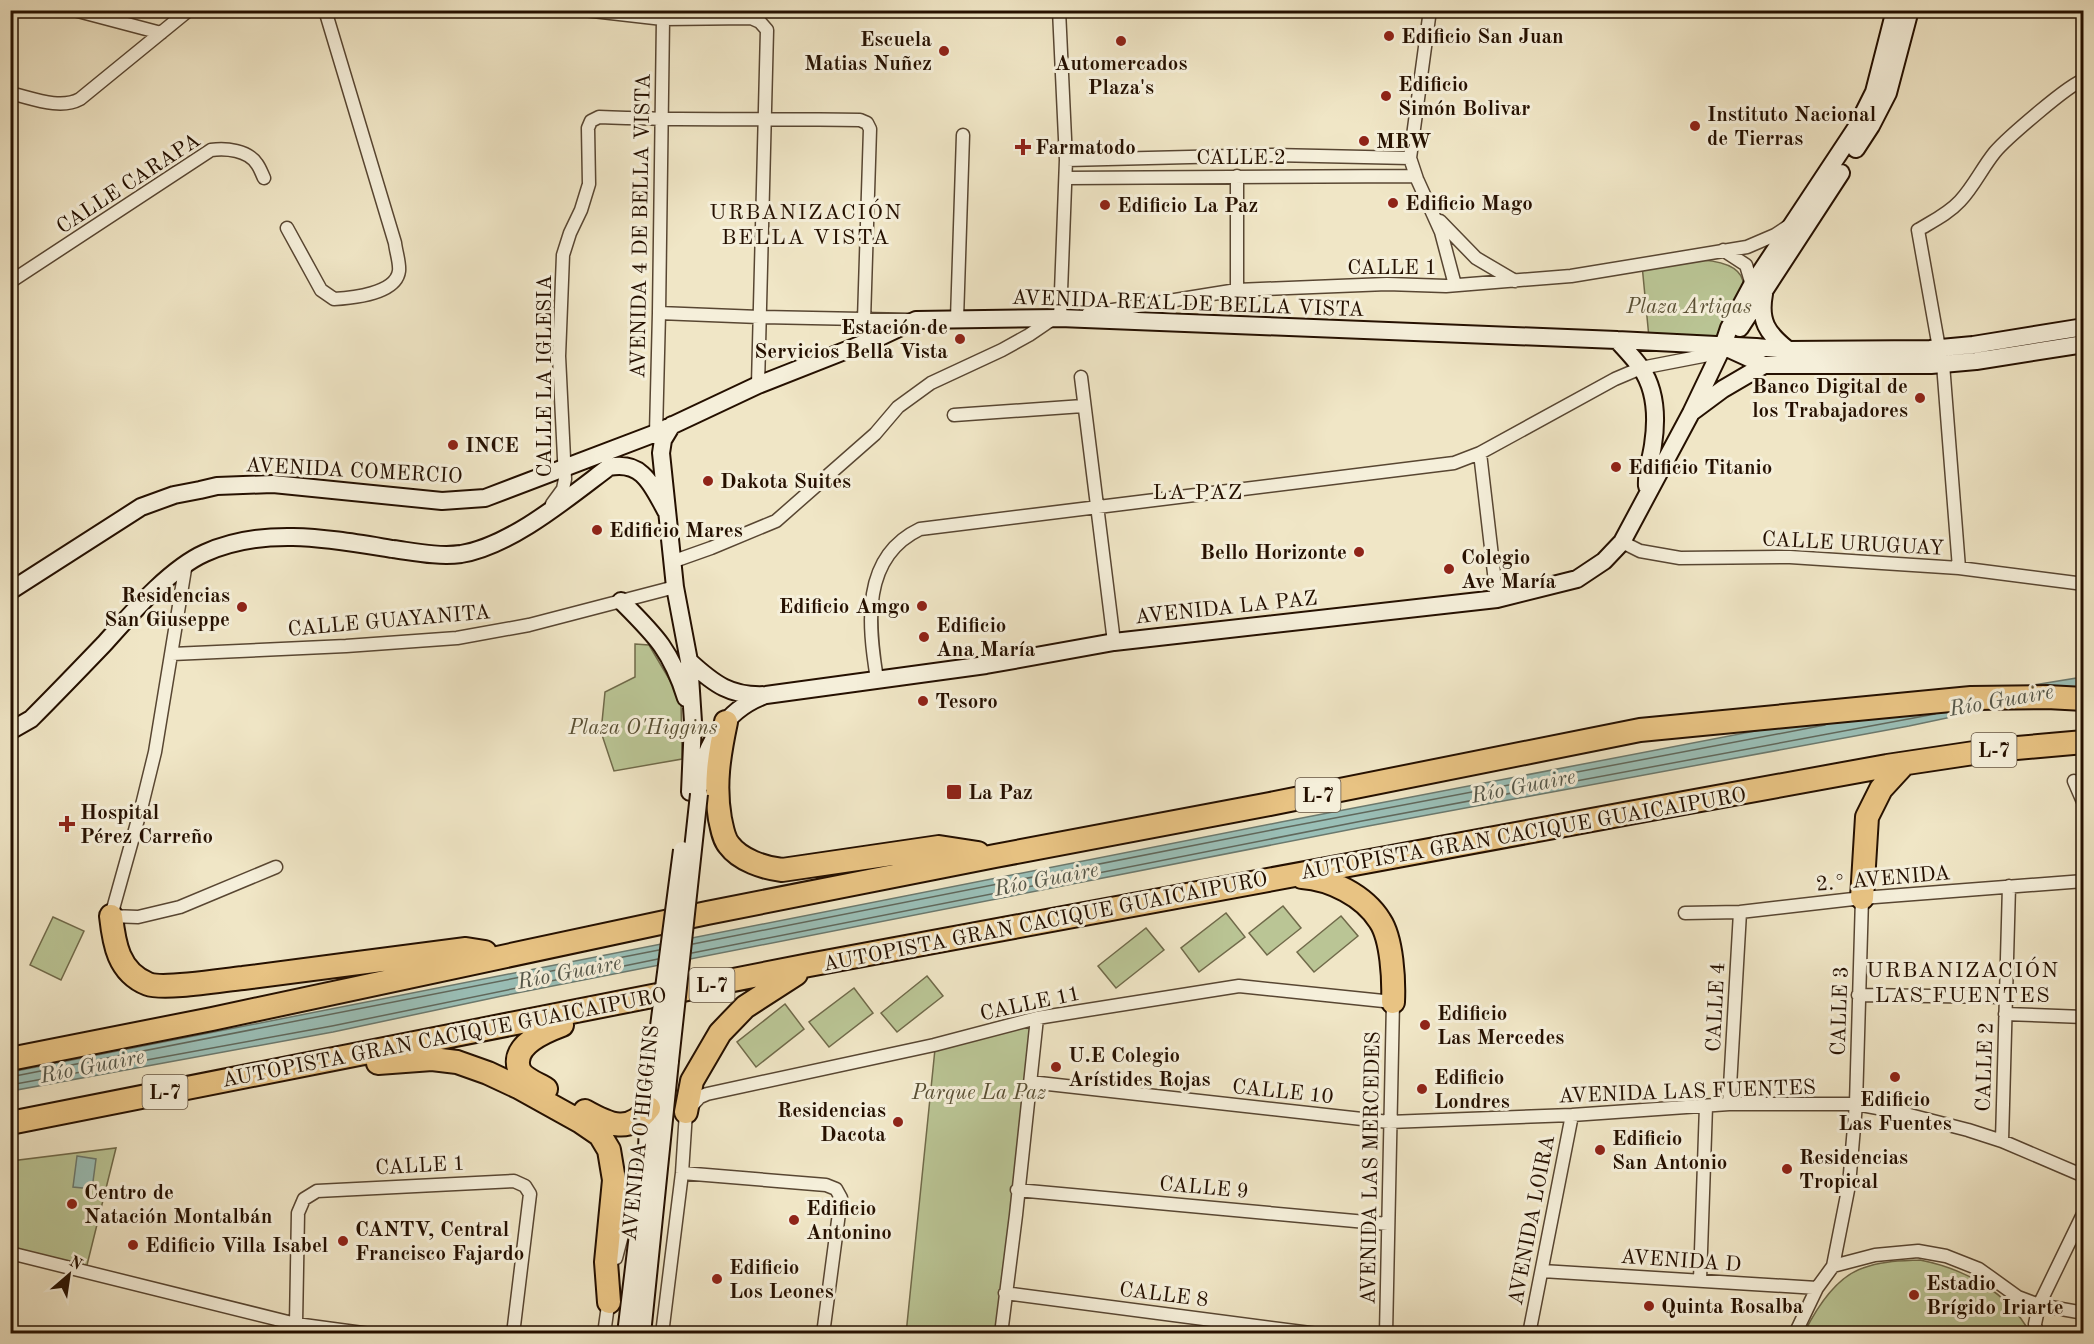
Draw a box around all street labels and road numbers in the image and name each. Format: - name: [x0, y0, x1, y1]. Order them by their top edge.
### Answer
- street label: AVENIDA 4 DE BELLA VISTA: [628, 73, 655, 379]
- street label: CALLE CARAPA: [53, 130, 204, 238]
- street label: CALLE 2: [1196, 148, 1286, 169]
- street label: CALLE 1: [1347, 258, 1437, 279]
- street label: CALLE LA IGLESIA: [535, 275, 556, 477]
- street label: AVENIDA REAL DE BELLA VISTA: [1011, 288, 1365, 321]
- street label: AVENIDA COMERCIO: [245, 455, 463, 488]
- street label: CALLE URUGUAY: [1761, 529, 1944, 560]
- street label: AVENIDA LA PAZ: [1134, 588, 1318, 629]
- street label: CALLE GUAYANITA: [287, 602, 491, 641]
- road number: L-7: [1972, 733, 2016, 767]
- road number: L-7: [1296, 778, 1340, 812]
- street label: AUTOPISTA GRAN CACIQUE GUAICAIPURO: [1299, 785, 1748, 884]
- street label: 2.° AVENIDA: [1815, 863, 1951, 896]
- street label: AUTOPISTA GRAN CACIQUE GUAICAIPURO: [821, 869, 1269, 976]
- street label: CALLE 4: [1704, 962, 1729, 1052]
- street label: CALLE 3: [1828, 966, 1853, 1056]
- road number: L-7: [690, 968, 734, 1002]
- street label: CALLE 11: [978, 984, 1082, 1025]
- street label: AUTOPISTA GRAN CACIQUE GUAICAIPURO: [220, 985, 668, 1092]
- street label: CALLE 2: [1973, 1022, 1998, 1112]
- street label: AVENIDA O'HIGGINS: [620, 1024, 663, 1242]
- street label: AVENIDA LAS MERCEDES: [1359, 1031, 1384, 1305]
- road number: L-7: [142, 1075, 188, 1109]
- street label: CALLE 10: [1231, 1077, 1335, 1108]
- street label: AVENIDA LAS FUENTES: [1558, 1078, 1816, 1107]
- street label: AVENIDA LOIRA: [1506, 1133, 1559, 1307]
- street label: CALLE 1: [375, 1154, 465, 1179]
- street label: CALLE 9: [1158, 1174, 1249, 1203]
- street label: AVENIDA D: [1620, 1247, 1742, 1276]
- street label: CALLE 8: [1118, 1280, 1210, 1311]

